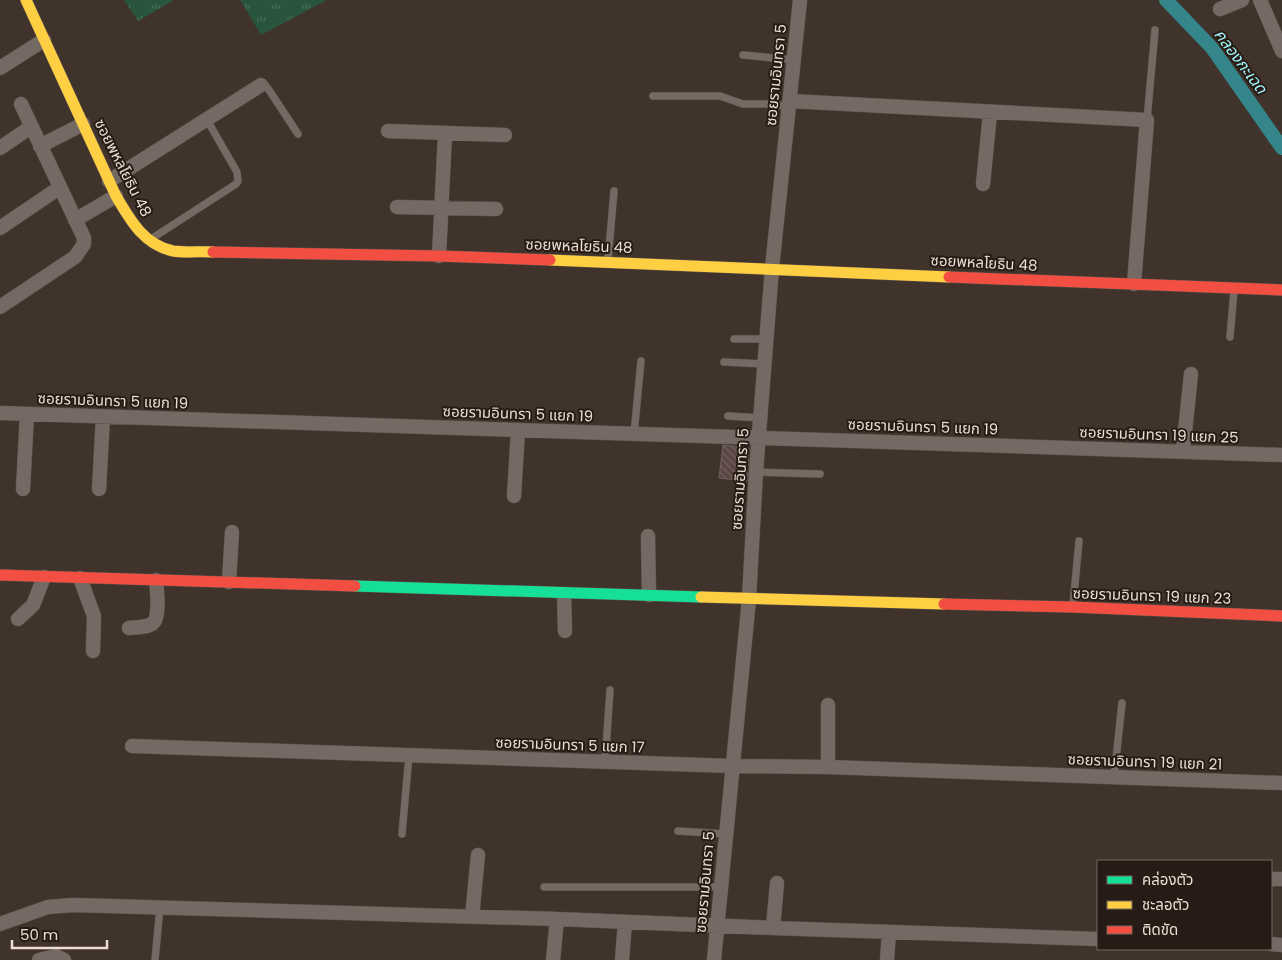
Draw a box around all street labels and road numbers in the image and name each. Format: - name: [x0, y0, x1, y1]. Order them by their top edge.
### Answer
- street label: ซอยรามอินทรา 5: [760, 23, 791, 127]
- street label: ซอยพหลโยธิน 48: [90, 115, 157, 220]
- street label: ซอยพหลโยธิน 48: [525, 233, 633, 258]
- street label: ซอยพหลโยธิน 48: [930, 249, 1038, 276]
- street label: ซอยรามอินทรา 5 แยก 19: [37, 387, 189, 414]
- street label: ซอยรามอินทรา 5 แยก 19: [442, 400, 594, 427]
- street label: ซอยรามอินทรา 5 แยก 19: [847, 413, 999, 440]
- street label: ซอยรามอินทรา 19 แยก 25: [1079, 421, 1239, 448]
- street label: ซอยรามอินทรา 5: [725, 427, 754, 531]
- street label: ซอยรามอินทรา 19 แยก 23: [1072, 582, 1232, 609]
- street label: ซอยรามอินทรา 5 แยก 17: [495, 731, 645, 758]
- street label: ซอยรามอินทรา 19 แยก 21: [1067, 748, 1223, 775]
- street label: ซอยรามอินทรา 5: [690, 830, 719, 934]

